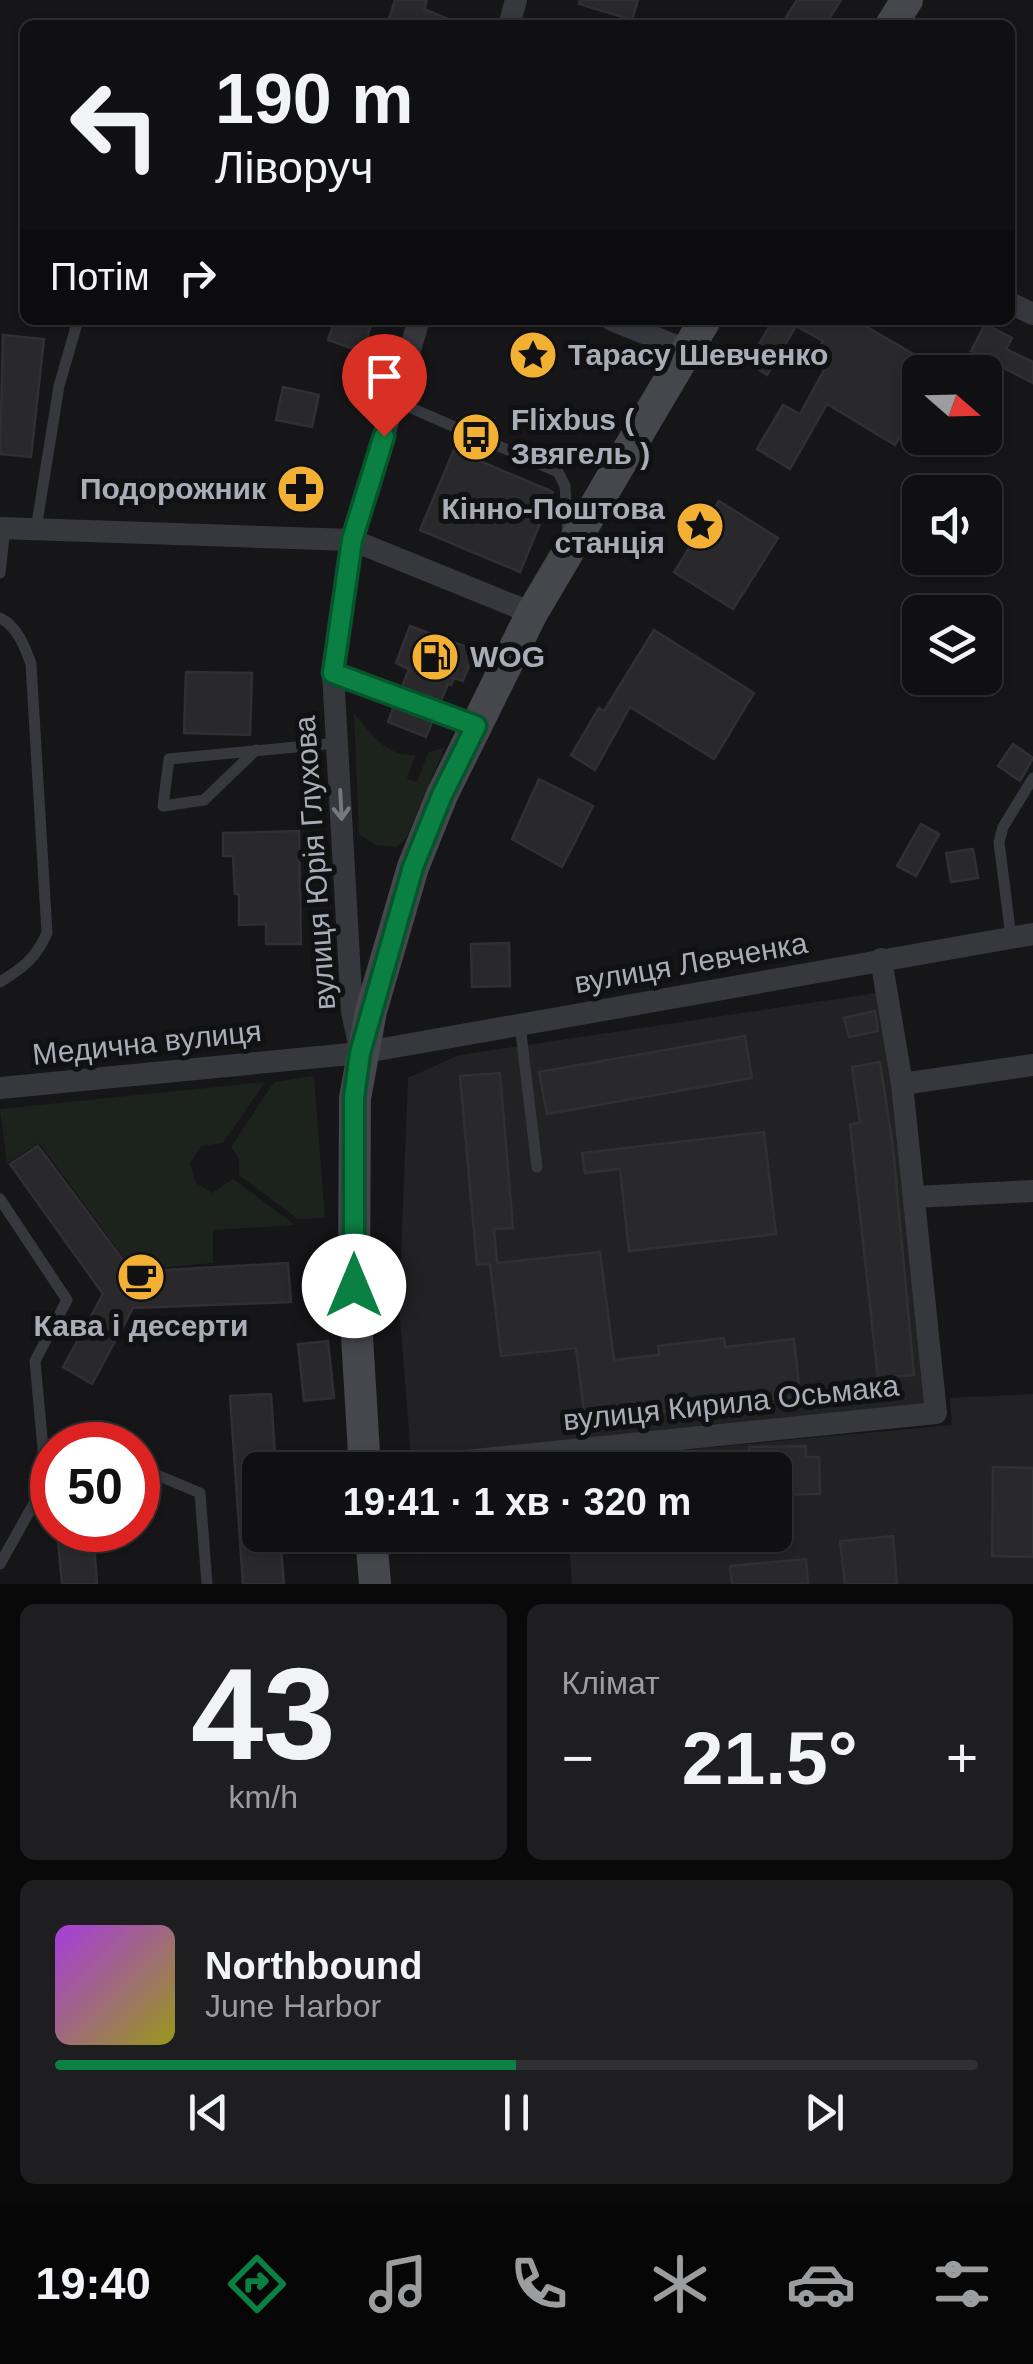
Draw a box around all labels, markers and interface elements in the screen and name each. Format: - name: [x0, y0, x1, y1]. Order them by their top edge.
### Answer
- icon: left: [50, 60, 180, 190]
- text: 190 m: [215, 60, 413, 138]
- text: Ліворуч: [215, 142, 373, 193]
- icon: right: [170, 250, 225, 305]
- text: Потім: [50, 256, 150, 298]
- place icon: Тарасу Шевченко: [507, 329, 559, 381]
- pin: [342, 334, 427, 437]
- place label: Тарасу Шевченко: [568, 338, 828, 371]
- icon: arrive: [357, 349, 412, 404]
- north arrow: [902, 355, 1002, 455]
- map controls: [902, 355, 1002, 695]
- place label: Flixbus ( Звягель ): [511, 403, 650, 470]
- bus stop icon: Flixbus ( Звягель ): [450, 411, 502, 463]
- pharmacy icon: Подорожник: [275, 463, 327, 515]
- place label: Подорожник: [80, 472, 267, 505]
- button: sound: [902, 475, 1002, 575]
- place label: Кінно-Поштова станція: [442, 492, 665, 559]
- place icon: Кінно-Поштова станція: [674, 500, 726, 552]
- button: layers: [902, 595, 1002, 695]
- fuel station icon: WOG: [409, 631, 461, 683]
- place label: WOG: [470, 640, 545, 673]
- street label: вулиця Юрія Глухова: [288, 715, 341, 1011]
- one-way arrow: [332, 788, 351, 821]
- street label: вулиця Левченка: [572, 926, 810, 999]
- street label: Медична вулиця: [31, 1014, 263, 1071]
- position arrow: [302, 1234, 406, 1338]
- cafe icon: Кава і десерти: [115, 1251, 167, 1303]
- place label: Кава і десерти: [34, 1309, 248, 1342]
- street label: вулиця Кирила Осьмака: [561, 1368, 901, 1437]
- speed limit sign: 50: [30, 1422, 160, 1552]
- text: 19:41 · 1 хв · 320 m: [343, 1481, 691, 1523]
- text: 43: [191, 1641, 336, 1787]
- text: Клімат: [562, 1665, 660, 1701]
- text: 21.5°: [682, 1716, 858, 1800]
- text: −: [562, 1727, 594, 1789]
- text: +: [946, 1727, 978, 1789]
- text: km/h: [229, 1779, 298, 1815]
- text: Northbound: [205, 1945, 422, 1987]
- text: June Harbor: [205, 1988, 381, 2024]
- icon: previous: [181, 2085, 236, 2140]
- icon: pause: [489, 2085, 544, 2140]
- icon: next: [797, 2085, 852, 2140]
- icon: directions: [222, 2249, 292, 2319]
- icon: music: [363, 2249, 433, 2319]
- icon: phone: [504, 2249, 574, 2319]
- icon: climate: [645, 2249, 715, 2319]
- icon: car: [786, 2249, 856, 2319]
- icon: filters: [927, 2249, 997, 2319]
- text: 19:40: [36, 2258, 151, 2309]

